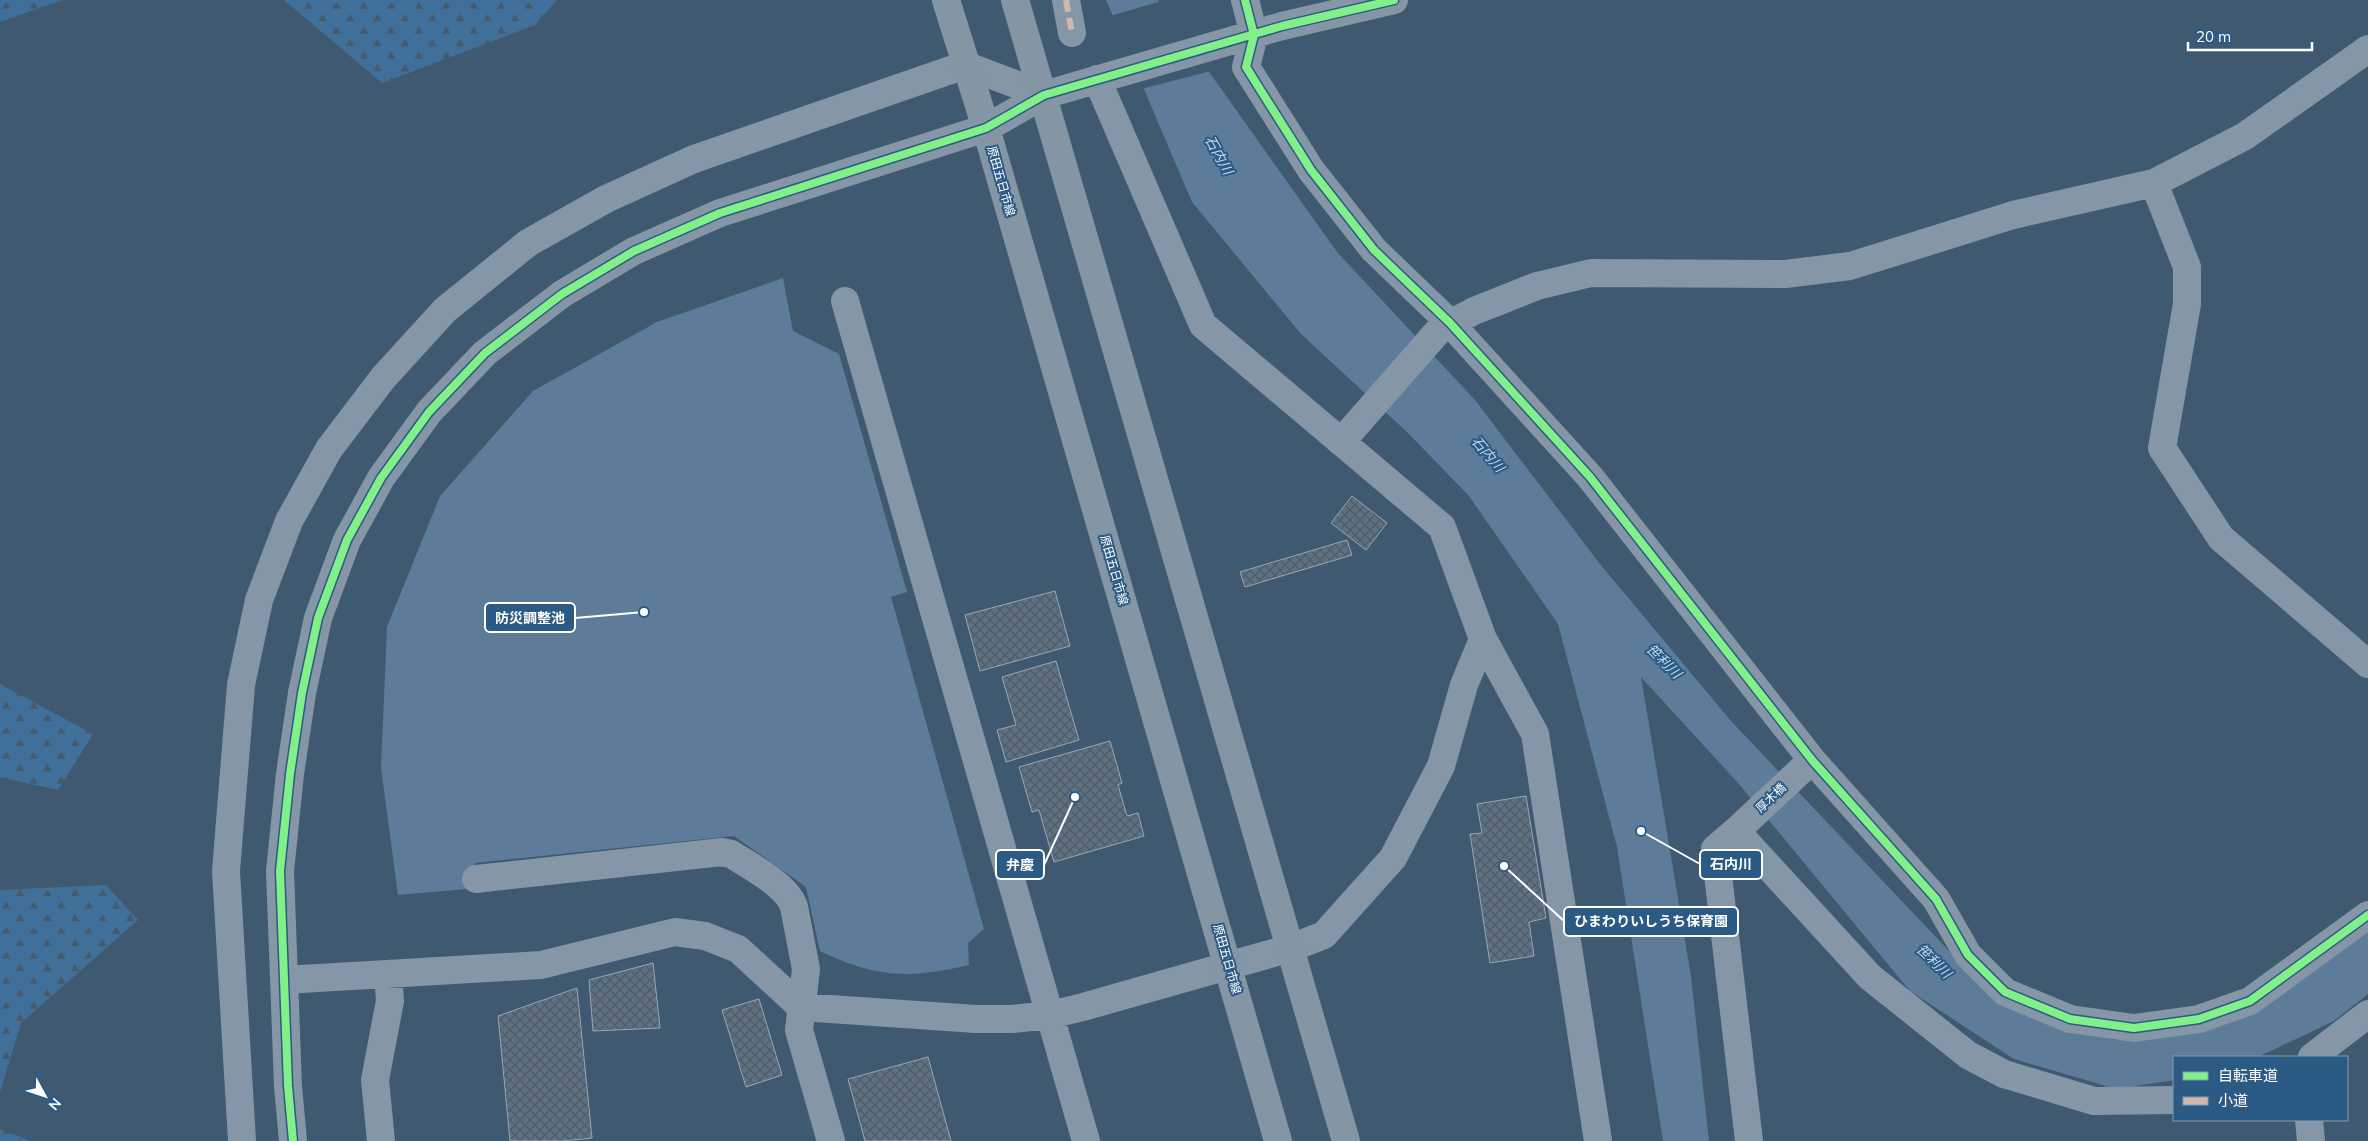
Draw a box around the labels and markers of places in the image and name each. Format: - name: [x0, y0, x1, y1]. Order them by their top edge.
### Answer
- callout: 防災調整池: [485, 603, 575, 632]
- callout: 弁慶: [996, 850, 1044, 879]
- callout: 石内川: [1700, 850, 1762, 879]
- callout: ひまわりいしうち保育園: [1564, 907, 1738, 936]

